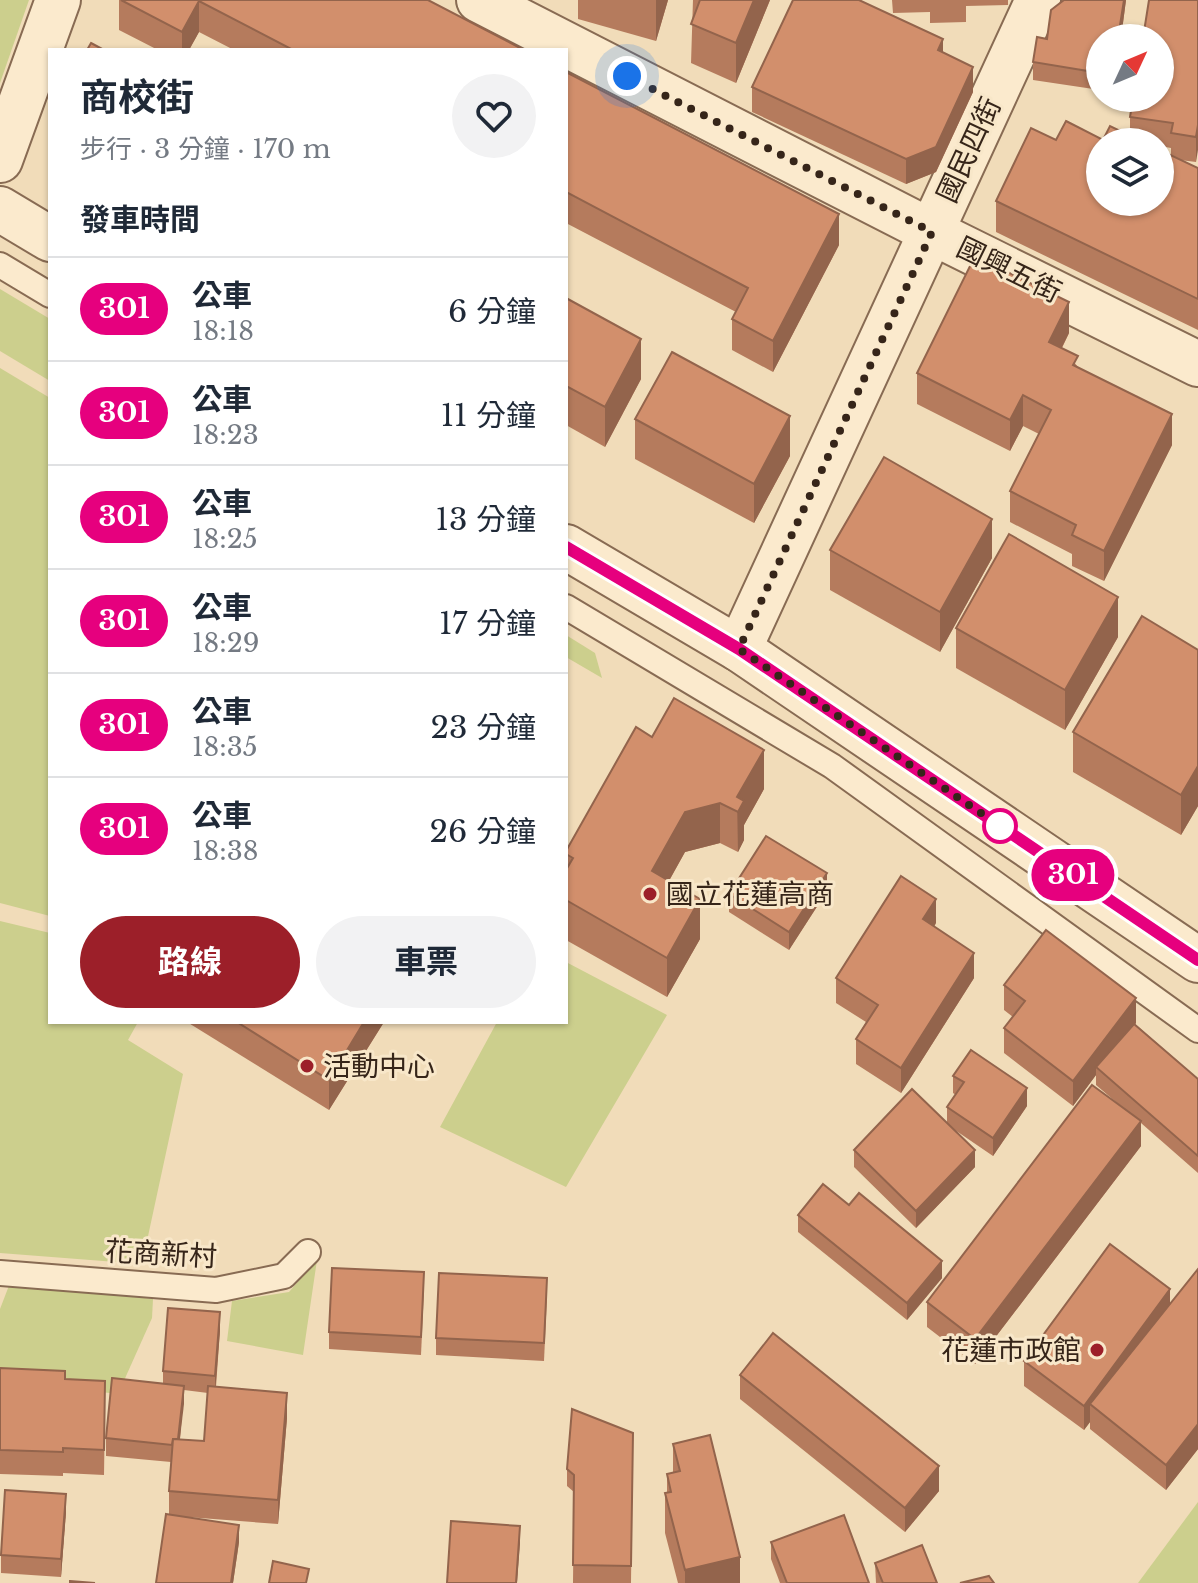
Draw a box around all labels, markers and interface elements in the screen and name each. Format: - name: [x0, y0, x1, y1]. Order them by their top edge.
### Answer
- north arrow: [1086, 24, 1174, 112]
- map controls: [1086, 24, 1174, 216]
- your location: [607, 56, 647, 96]
- text: 商校街: [80, 74, 194, 121]
- button: heart: [452, 74, 536, 158]
- street label: 國民四街: [929, 92, 1009, 208]
- button: layers: [1086, 128, 1174, 216]
- text: 步行 · 3 分鐘 · 170 m: [80, 133, 331, 165]
- text: 發車時間: [80, 201, 200, 238]
- street label: 國興五街: [951, 230, 1067, 310]
- text: 公車: [192, 277, 252, 314]
- text: 301: [98, 291, 150, 326]
- text: 6 分鐘: [448, 293, 536, 330]
- text: 18:18: [192, 315, 254, 347]
- text: 公車: [192, 381, 252, 418]
- text: 301: [98, 395, 150, 430]
- text: 11 分鐘: [441, 397, 536, 434]
- text: 18:23: [192, 419, 259, 451]
- text: 公車: [192, 485, 252, 522]
- text: 301: [98, 499, 150, 534]
- text: 13 分鐘: [436, 501, 536, 538]
- text: 18:25: [192, 523, 258, 555]
- text: 公車: [192, 589, 252, 626]
- text: 301: [98, 603, 150, 638]
- text: 17 分鐘: [439, 605, 536, 642]
- text: 18:29: [192, 627, 260, 659]
- text: 公車: [192, 693, 252, 730]
- text: 301: [98, 707, 150, 742]
- text: 23 分鐘: [430, 709, 536, 746]
- text: 18:35: [192, 731, 258, 763]
- text: 公車: [192, 797, 252, 834]
- unlabelled marker: [983, 809, 1017, 843]
- text: 301: [98, 811, 150, 846]
- text: 26 分鐘: [430, 813, 536, 850]
- text: 18:38: [192, 835, 259, 867]
- line badge: 301: [1027, 849, 1119, 901]
- text: 301: [1047, 857, 1099, 892]
- place label: 國立花蓮高商: [666, 877, 834, 912]
- marker: 國立花蓮高商: [641, 885, 659, 903]
- button: 路線: [80, 916, 300, 1008]
- button: 車票: [316, 916, 536, 1008]
- place label: 活動中心: [323, 1049, 435, 1084]
- marker: 活動中心: [298, 1057, 316, 1075]
- street label: 花商新村: [104, 1234, 218, 1274]
- place label: 花蓮市政館: [941, 1333, 1081, 1368]
- marker: 花蓮市政館: [1088, 1341, 1106, 1359]

